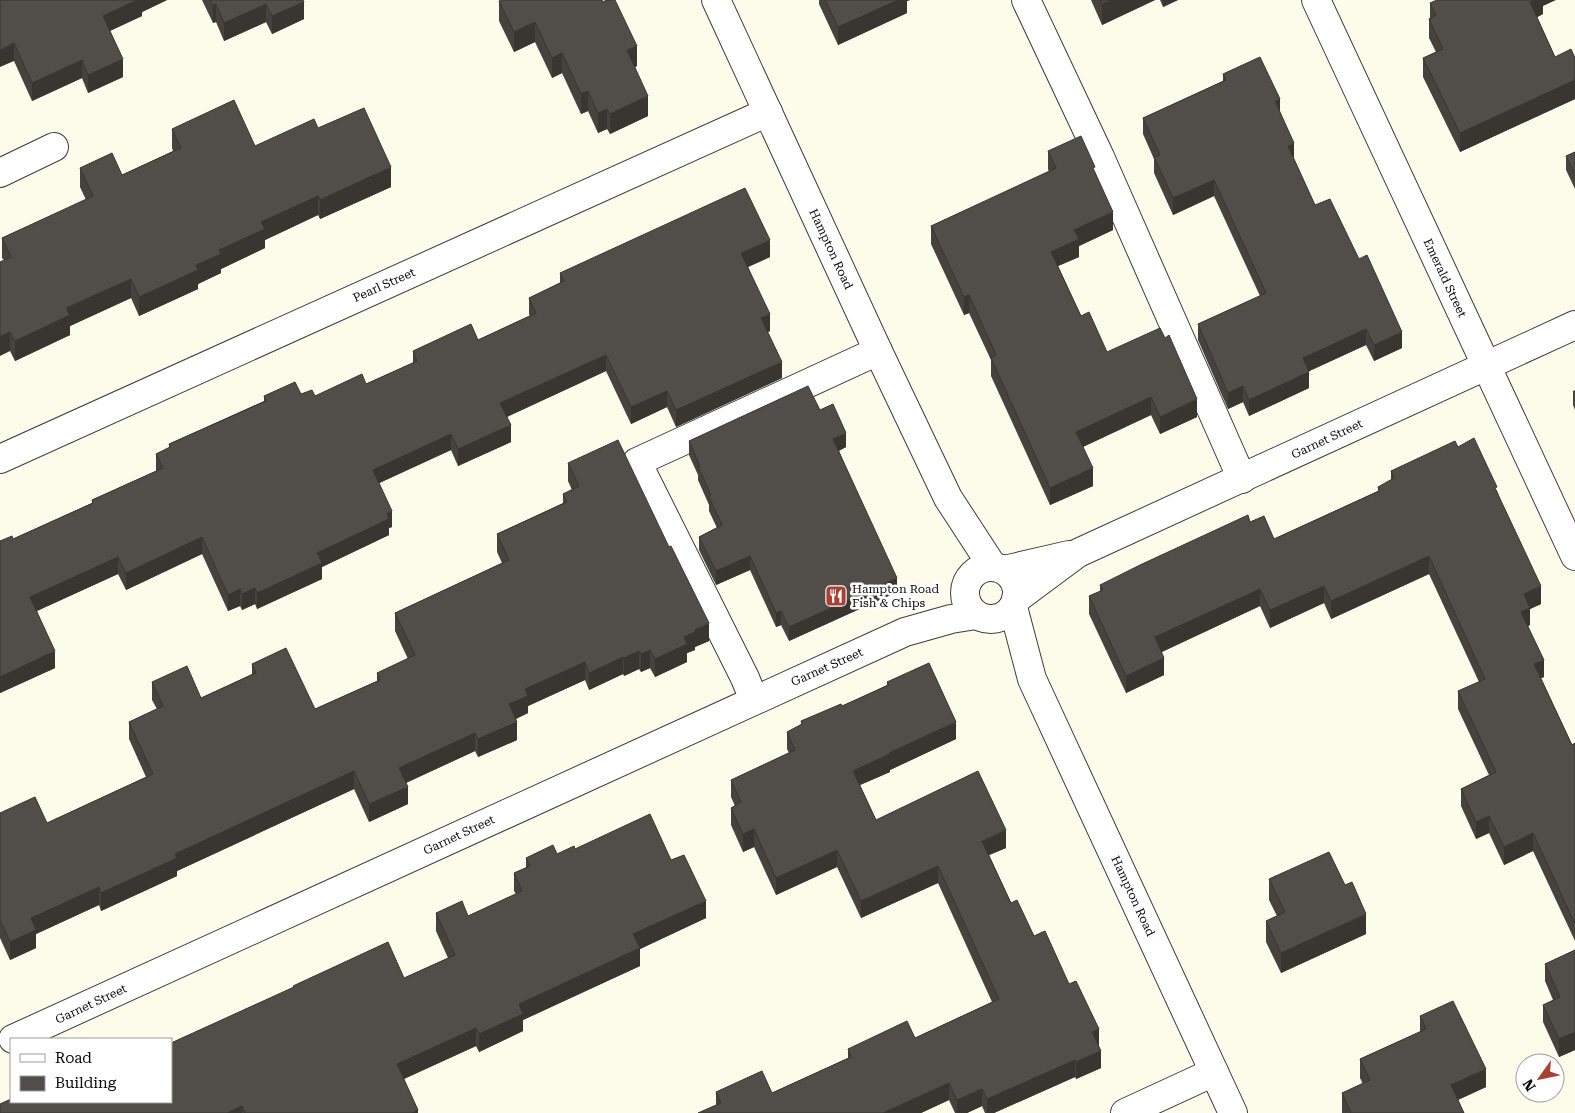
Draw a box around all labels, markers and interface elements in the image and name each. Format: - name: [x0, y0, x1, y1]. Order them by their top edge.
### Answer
- street label: Hampton Road: [806, 207, 856, 292]
- street label: Emerald Street: [1421, 236, 1470, 320]
- street label: Pearl Street: [351, 265, 418, 305]
- street label: Garnet Street: [1289, 416, 1365, 462]
- place label: Hampton Road Fish & Chips: [852, 582, 939, 610]
- restaurant icon: Hampton Road Fish & Chips: [824, 584, 848, 608]
- street label: Garnet Street: [789, 645, 866, 689]
- street label: Garnet Street: [421, 812, 497, 858]
- street label: Hampton Road: [1108, 854, 1158, 939]
- street label: Garnet Street: [53, 981, 129, 1027]
- legend: [10, 1038, 172, 1103]
- text: Road: [55, 1049, 92, 1067]
- north arrow: [1515, 1053, 1565, 1103]
- text: Building: [55, 1074, 117, 1092]
- text: N: [1519, 1076, 1539, 1094]

